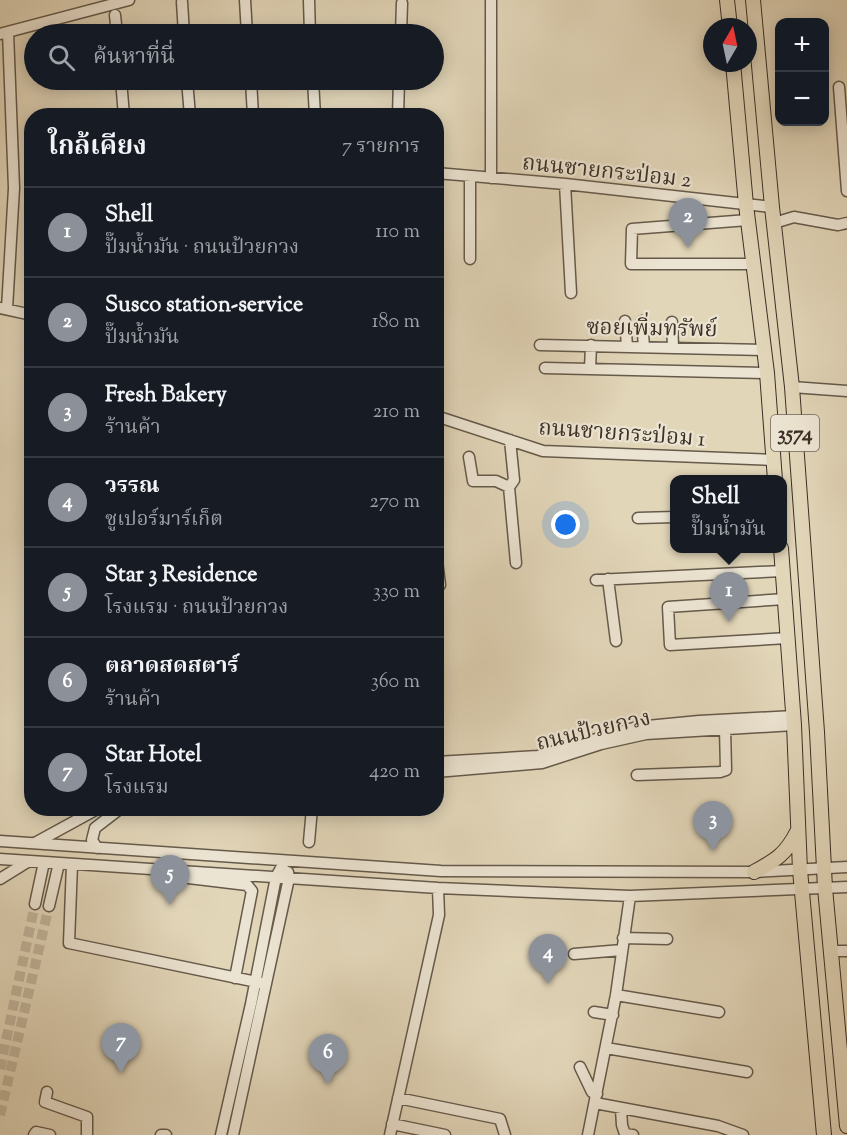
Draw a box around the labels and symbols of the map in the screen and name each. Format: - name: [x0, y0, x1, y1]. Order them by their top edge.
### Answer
- north arrow: [703, 18, 757, 72]
- street label: ถนนชายกระป่อม 2: [520, 148, 693, 198]
- pin: 2: [668, 198, 708, 248]
- street label: ซอยเพิ่มทรัพย์: [586, 310, 718, 347]
- street label: ถนนชายกระป่อม 1: [537, 413, 707, 457]
- road number: 3574: [771, 415, 819, 451]
- your location: [551, 510, 580, 539]
- pin: 1: [710, 572, 748, 622]
- street label: ถนนป้วยกวง: [533, 703, 654, 761]
- pin: 3: [694, 802, 732, 851]
- pin: 5: [150, 856, 190, 905]
- pin: 4: [528, 934, 568, 984]
- pin: 7: [102, 1024, 140, 1073]
- pin: 6: [308, 1034, 348, 1084]

